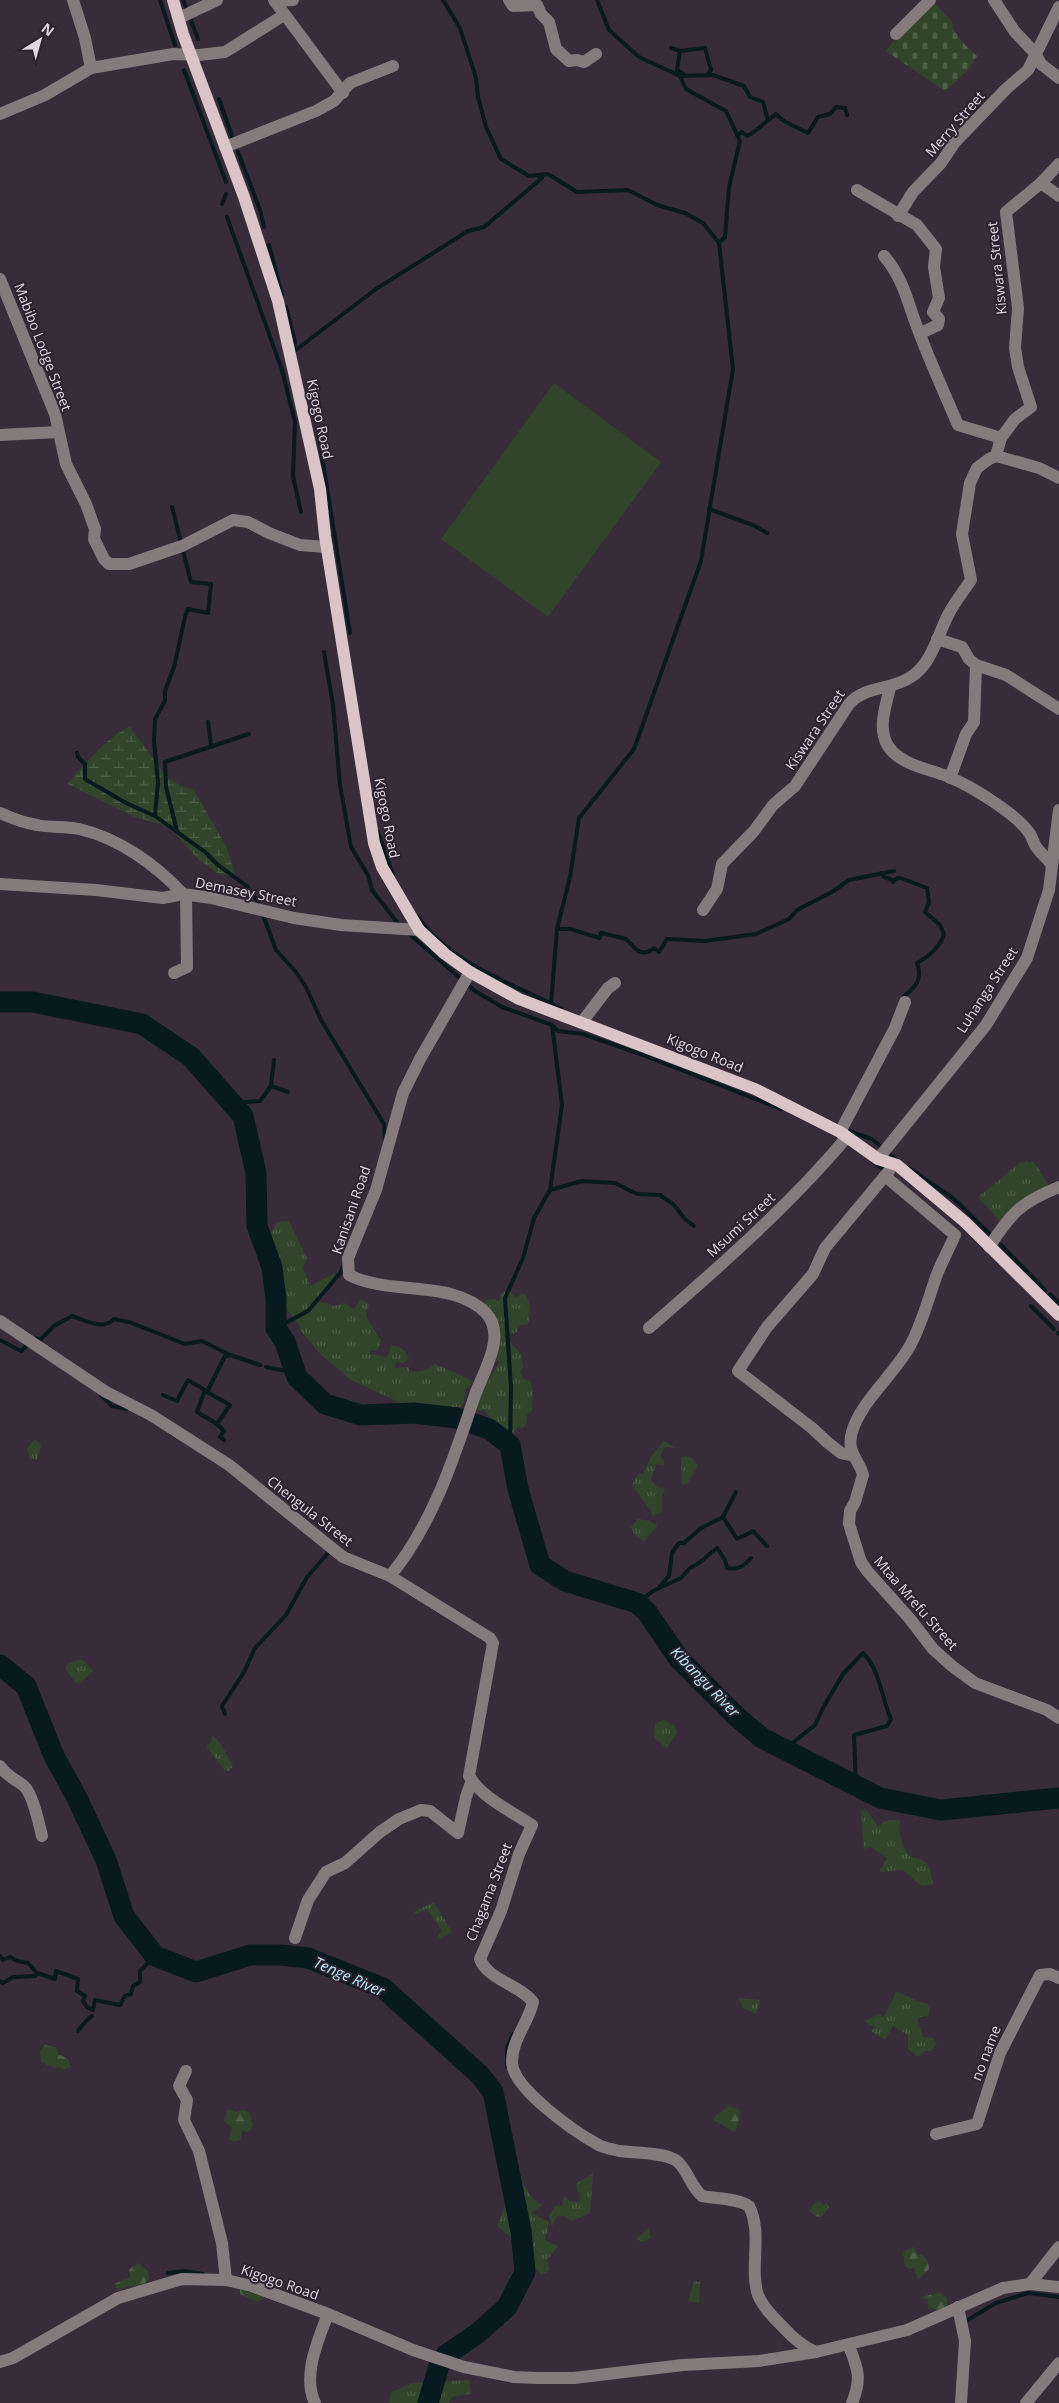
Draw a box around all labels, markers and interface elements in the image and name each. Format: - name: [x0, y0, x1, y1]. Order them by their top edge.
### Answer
- north arrow: [15, 15, 65, 65]
- text: N: [38, 18, 58, 40]
- street label: Merry Street: [921, 87, 989, 161]
- street label: Kiswara Street: [982, 220, 1011, 316]
- street label: Mabibo Lodge Street: [10, 280, 77, 414]
- street label: Kigogo Road: [303, 377, 338, 461]
- street label: Kiswara Street: [781, 686, 849, 774]
- street label: Kigogo Road: [370, 776, 405, 860]
- street label: Demasey Street: [194, 872, 298, 911]
- street label: Luhanga Street: [952, 943, 1022, 1036]
- street label: Kigogo Road: [664, 1029, 746, 1077]
- street label: Kanisani Road: [327, 1163, 375, 1256]
- street label: Msumi Street: [702, 1188, 779, 1261]
- street label: Chengula Street: [263, 1471, 357, 1550]
- street label: Mtaa Mrefu Street: [870, 1552, 963, 1654]
- water label: Kibangu River: [667, 1642, 745, 1722]
- street label: Chagama Street: [461, 1840, 516, 1944]
- water label: Tenge River: [311, 1952, 389, 2001]
- street label: no name: [966, 2022, 1005, 2083]
- street label: Kigogo Road: [239, 2259, 322, 2304]

